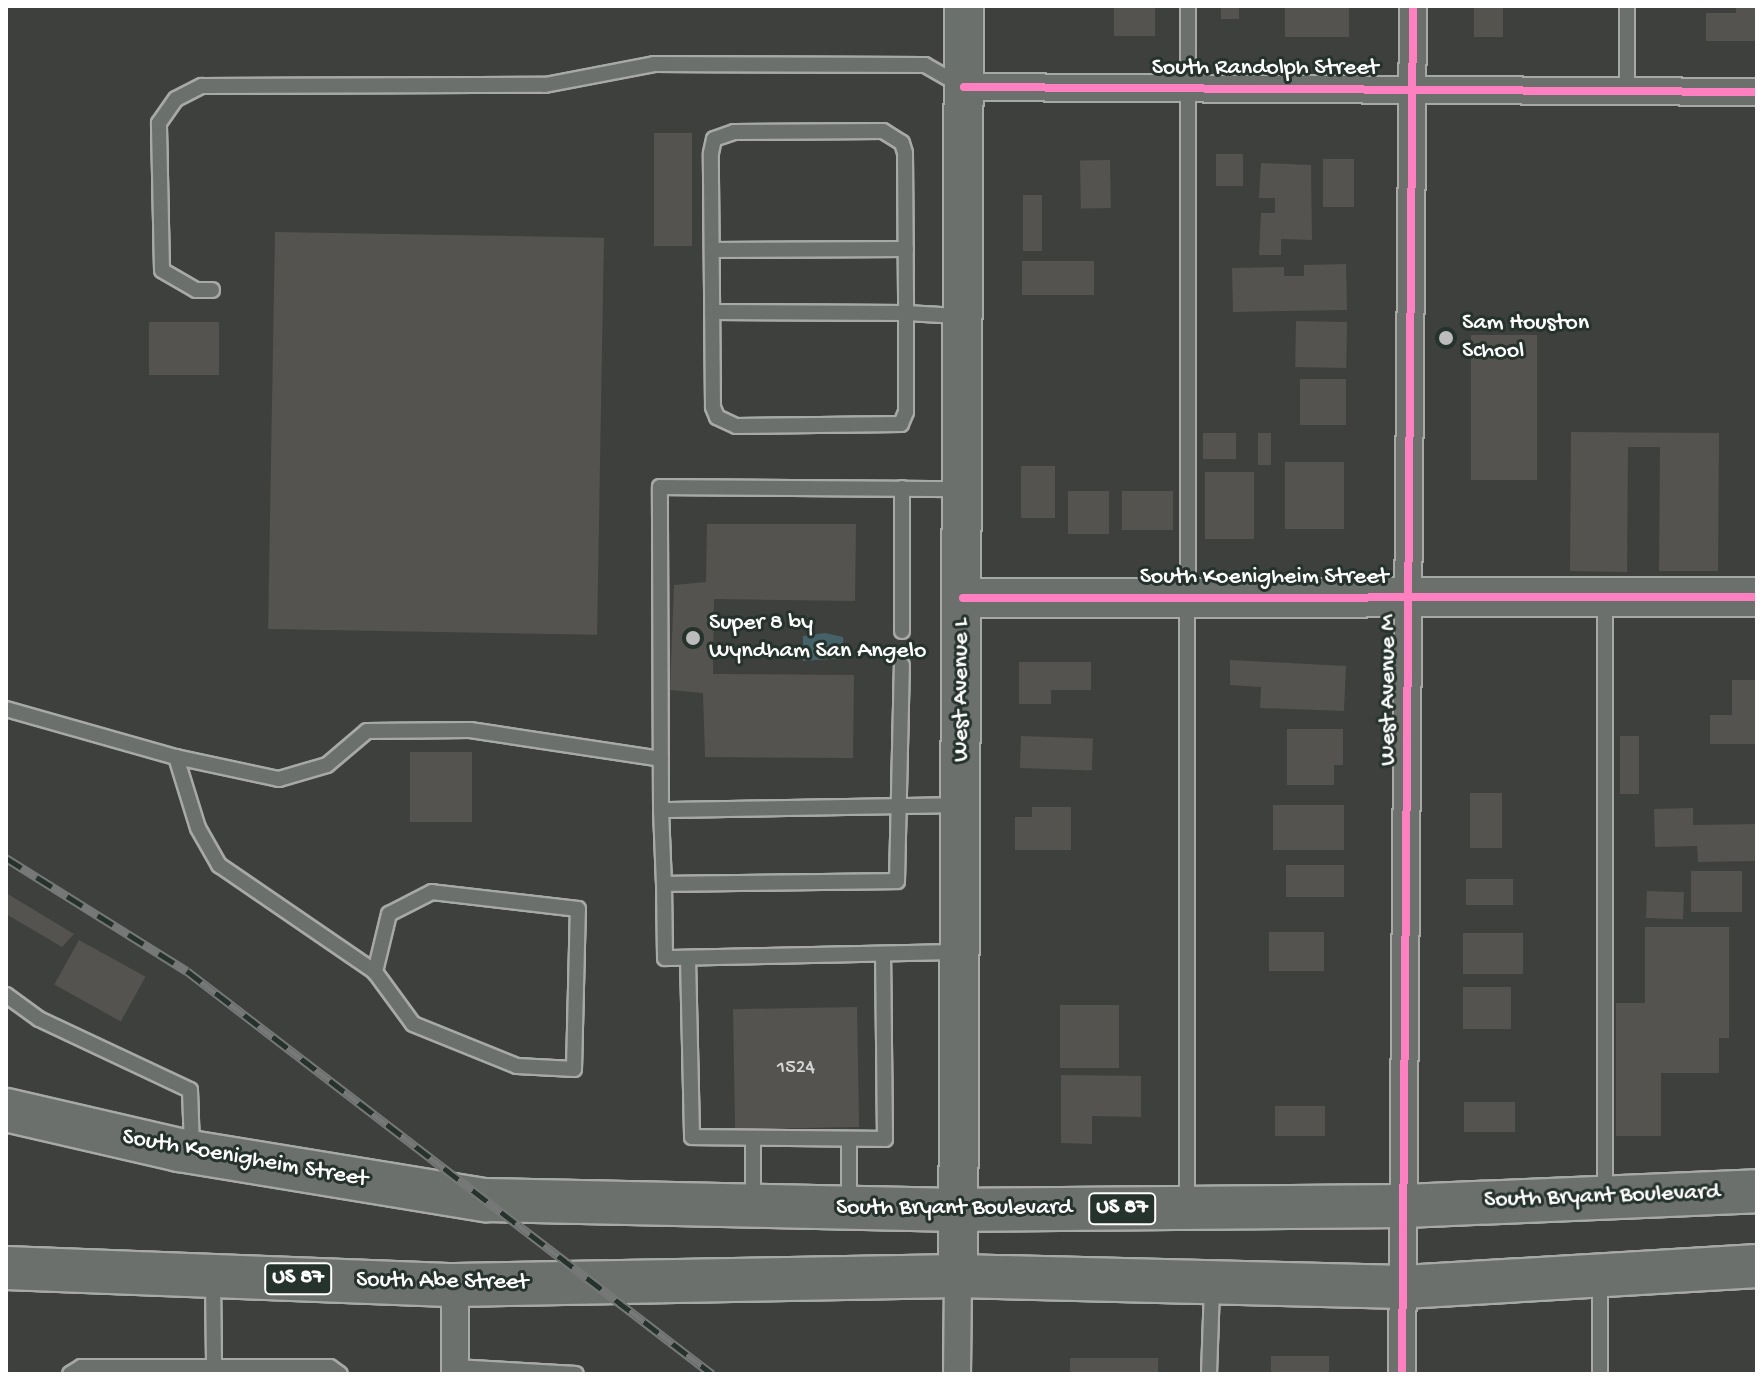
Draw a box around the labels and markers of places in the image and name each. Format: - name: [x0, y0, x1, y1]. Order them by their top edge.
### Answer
- place label: Sam Houston School: [1462, 310, 1589, 366]
- marker: Sam Houston School: [1437, 329, 1455, 347]
- place label: Super 8 by Wyndham San Angelo: [709, 610, 926, 666]
- marker: Super 8 by Wyndham San Angelo: [684, 629, 702, 647]

